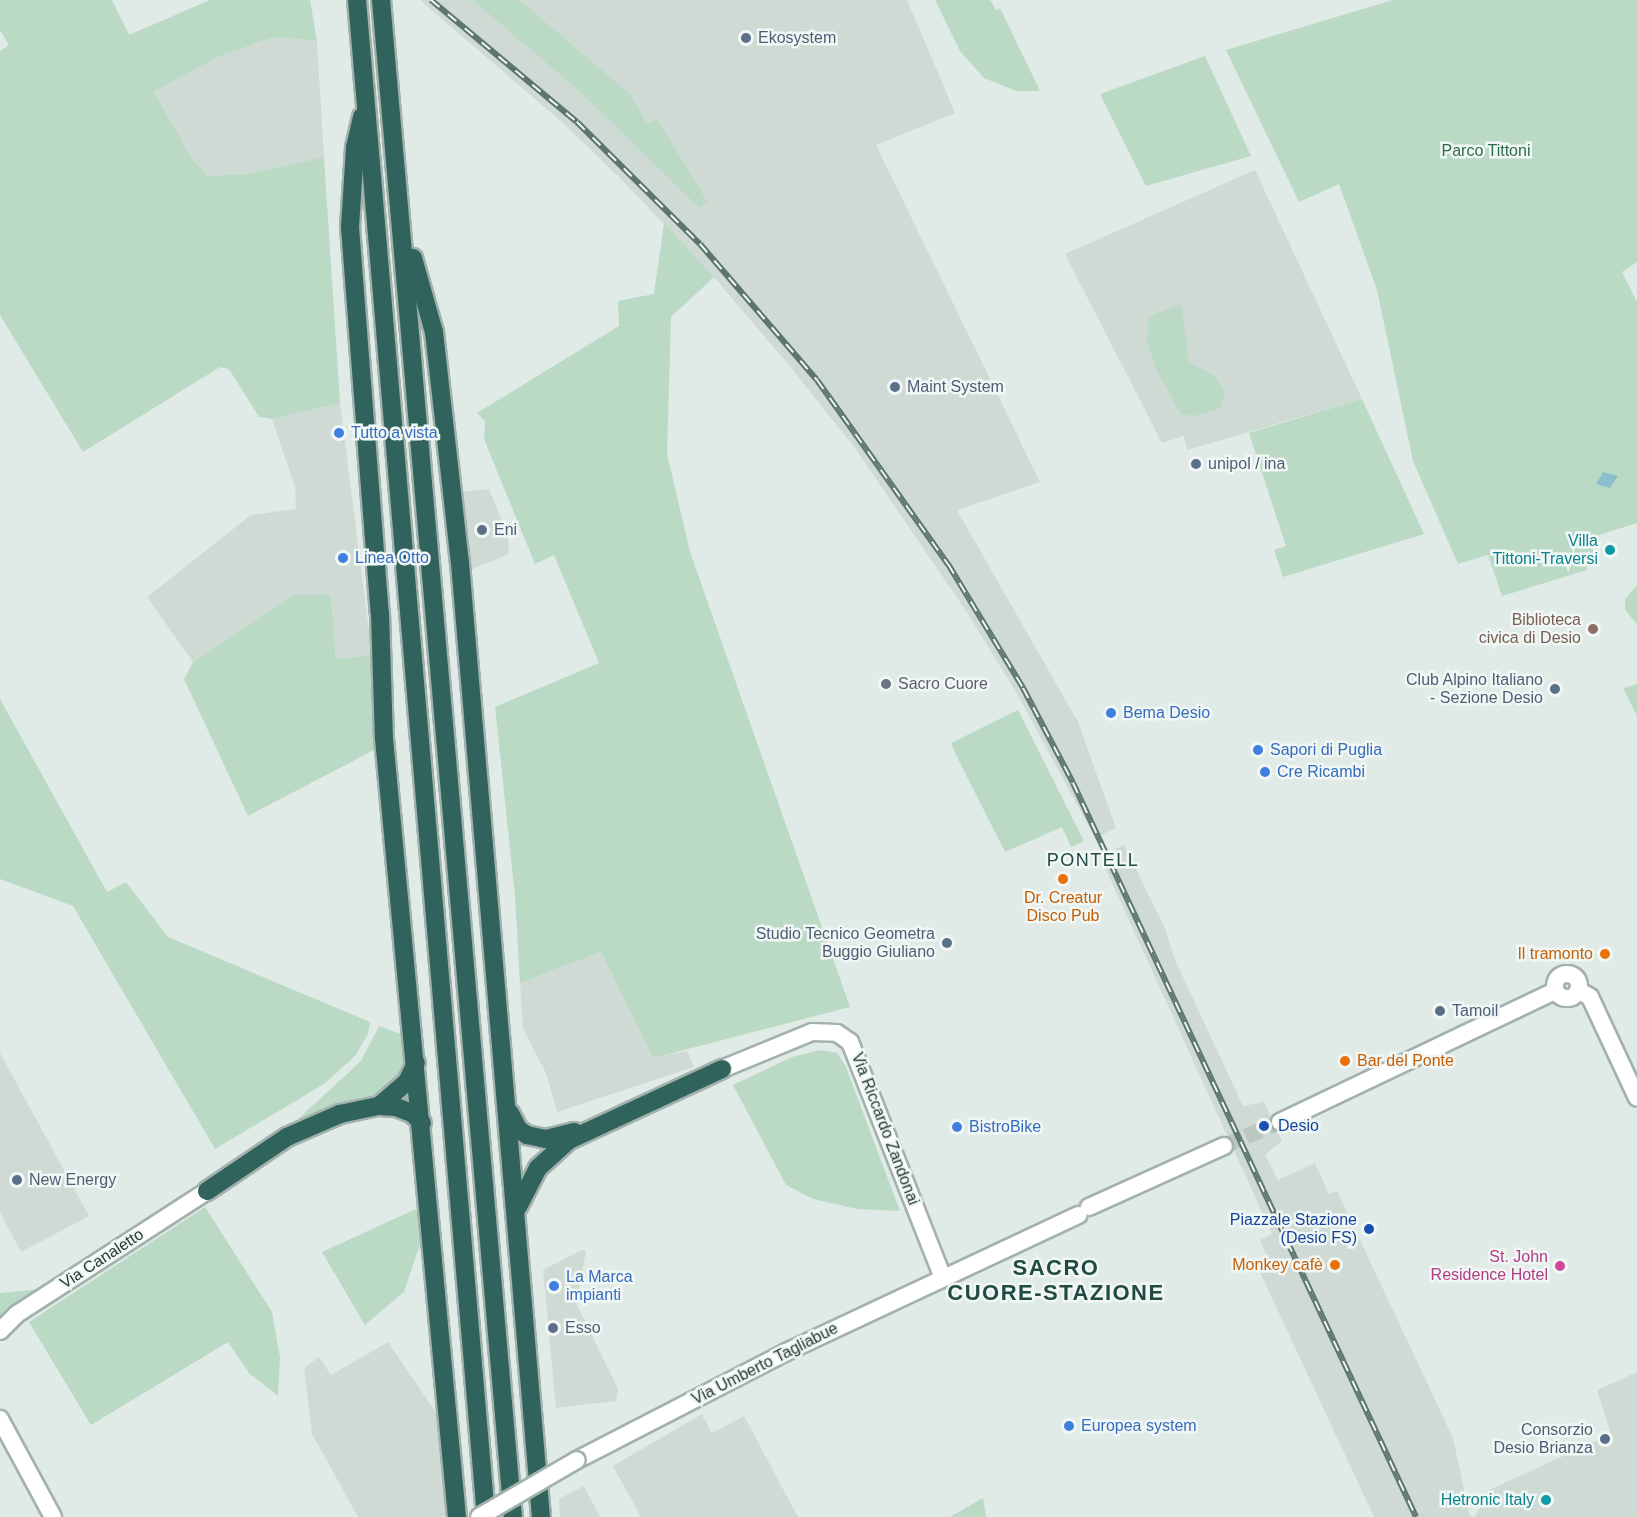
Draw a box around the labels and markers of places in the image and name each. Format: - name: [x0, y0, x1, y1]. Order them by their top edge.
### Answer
- place label: Ekosystem: [758, 28, 836, 48]
- marker: Ekosystem: [739, 31, 753, 45]
- place label: Maint System: [907, 377, 1004, 397]
- marker: Maint System: [888, 380, 902, 394]
- place label: Tutto a vista: [351, 423, 438, 443]
- marker: Tutto a vista: [332, 426, 346, 440]
- place label: unipol / ina: [1208, 454, 1285, 474]
- marker: unipol / ina: [1189, 457, 1203, 471]
- place label: Eni: [494, 520, 517, 540]
- marker: Eni: [475, 523, 489, 537]
- place label: Villa Tittoni-Traversi: [1493, 531, 1598, 569]
- marker: Villa Tittoni-Traversi: [1603, 543, 1617, 557]
- place label: Linea Otto: [355, 548, 429, 568]
- marker: Linea Otto: [336, 551, 350, 565]
- place label: Biblioteca civica di Desio: [1479, 610, 1581, 648]
- marker: Biblioteca civica di Desio: [1586, 622, 1600, 636]
- place label: Club Alpino Italiano - Sezione Desio: [1405, 670, 1543, 708]
- place label: Sacro Cuore: [898, 674, 988, 694]
- marker: Sacro Cuore: [879, 677, 893, 691]
- marker: Club Alpino Italiano - Sezione Desio: [1548, 682, 1562, 696]
- place label: Bema Desio: [1123, 703, 1210, 723]
- marker: Bema Desio: [1104, 706, 1118, 720]
- place label: Sapori di Puglia: [1270, 740, 1382, 760]
- marker: Sapori di Puglia: [1251, 743, 1265, 757]
- place label: Cre Ricambi: [1277, 762, 1365, 782]
- marker: Cre Ricambi: [1258, 765, 1272, 779]
- marker: Dr. Creatur Disco Pub: [1056, 872, 1070, 886]
- place label: Dr. Creatur Disco Pub: [1024, 888, 1102, 926]
- place label: Studio Tecnico Geometra Buggio Giuliano: [755, 924, 935, 962]
- marker: Studio Tecnico Geometra Buggio Giuliano: [940, 936, 954, 950]
- place label: Il tramonto: [1517, 944, 1593, 964]
- marker: Il tramonto: [1598, 947, 1612, 961]
- place label: Tamoil: [1452, 1001, 1498, 1021]
- marker: Tamoil: [1433, 1004, 1447, 1018]
- place label: Bar del Ponte: [1357, 1051, 1454, 1071]
- marker: Bar del Ponte: [1338, 1054, 1352, 1068]
- place label: Desio: [1278, 1116, 1319, 1136]
- place label: BistroBike: [969, 1117, 1041, 1137]
- marker: Desio: [1255, 1117, 1273, 1135]
- marker: BistroBike: [950, 1120, 964, 1134]
- place label: New Energy: [29, 1170, 116, 1190]
- marker: New Energy: [10, 1173, 24, 1187]
- place label: Piazzale Stazione (Desio FS): [1230, 1210, 1357, 1248]
- marker: Piazzale Stazione (Desio FS): [1362, 1222, 1376, 1236]
- place label: St. John Residence Hotel: [1431, 1247, 1548, 1285]
- place label: Monkey cafè: [1232, 1255, 1323, 1275]
- marker: Monkey cafè: [1328, 1258, 1342, 1272]
- marker: St. John Residence Hotel: [1553, 1259, 1567, 1273]
- place label: La Marca impianti: [566, 1267, 633, 1305]
- marker: La Marca impianti: [547, 1279, 561, 1293]
- place label: Esso: [565, 1318, 601, 1338]
- marker: Esso: [546, 1321, 560, 1335]
- place label: Europea system: [1081, 1416, 1197, 1436]
- marker: Europea system: [1062, 1419, 1076, 1433]
- place label: Consorzio Desio Brianza: [1493, 1420, 1593, 1458]
- marker: Consorzio Desio Brianza: [1598, 1432, 1612, 1446]
- place label: Hetronic Italy: [1441, 1490, 1534, 1510]
- marker: Hetronic Italy: [1539, 1493, 1553, 1507]

